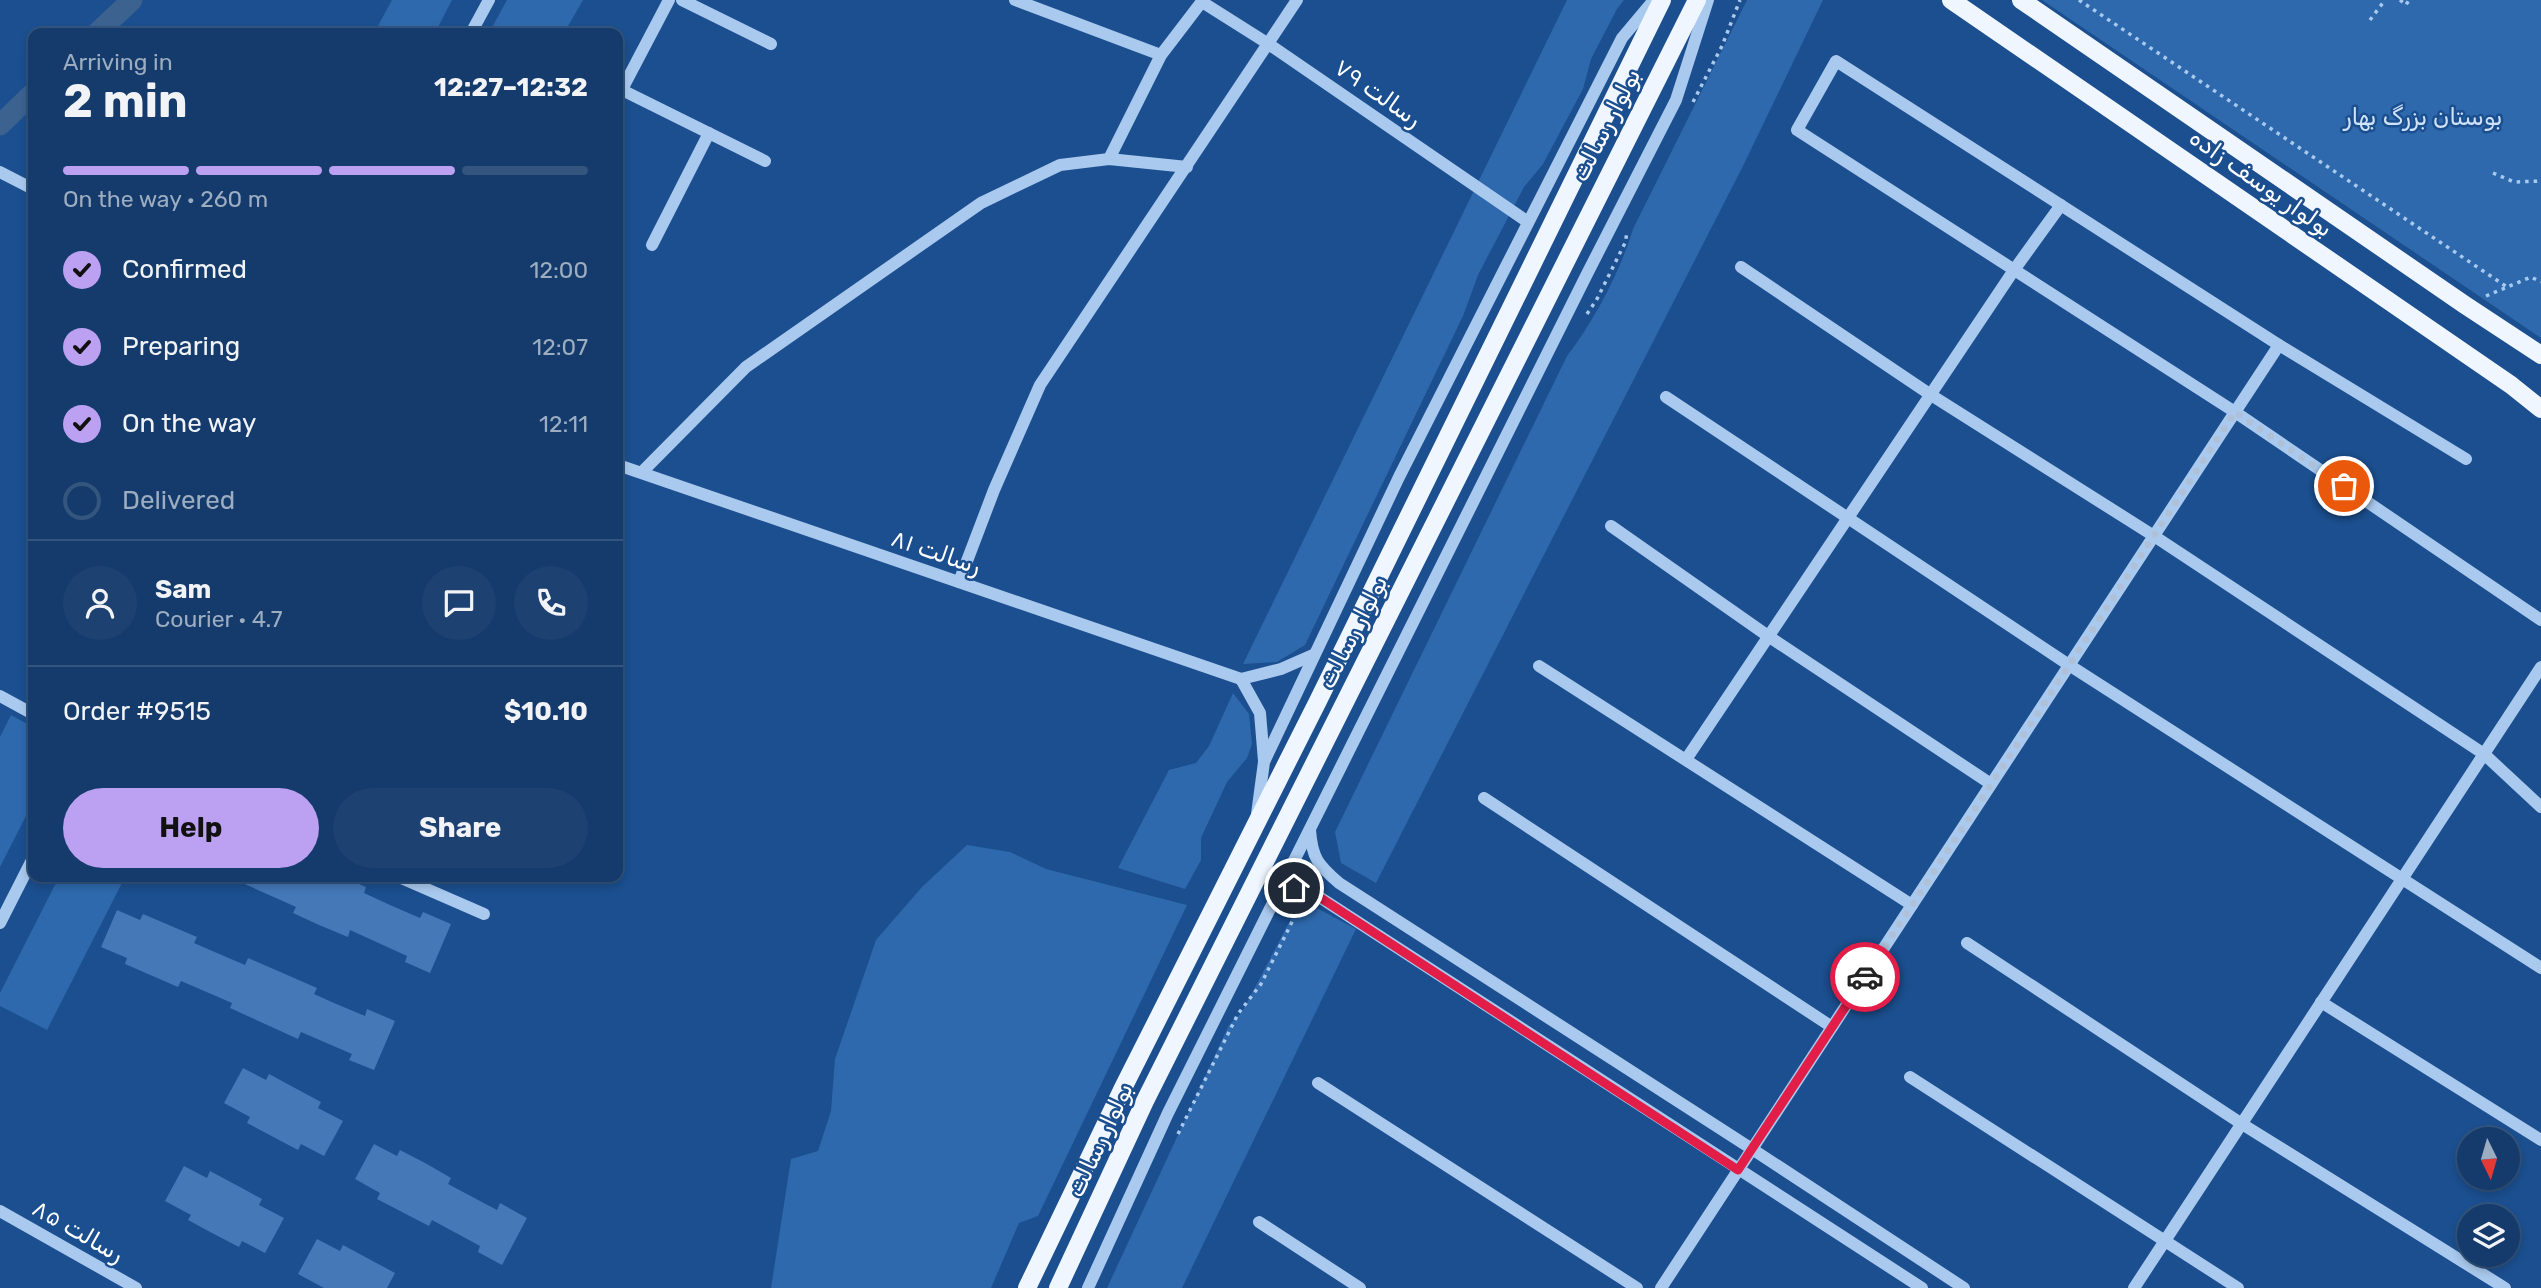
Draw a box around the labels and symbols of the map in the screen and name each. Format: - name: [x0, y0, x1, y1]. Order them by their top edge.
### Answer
- street label: رسالت ۷۹: [1329, 53, 1427, 133]
- street label: بولوار رسالت: [1566, 64, 1646, 186]
- park label: بوستان بزرگ بهار: [2342, 103, 2502, 131]
- street label: بولوار یوسف زاده: [2184, 123, 2338, 243]
- pin: [2314, 456, 2374, 516]
- street label: رسالت ۸۱: [887, 524, 985, 580]
- street label: بولوار رسالت: [1313, 571, 1393, 693]
- pin: [1264, 858, 1324, 918]
- courier: [1830, 942, 1900, 1012]
- street label: بولوار رسالت: [1061, 1078, 1139, 1202]
- north arrow: [2457, 1127, 2520, 1190]
- street label: رسالت ۸۵: [27, 1194, 129, 1268]

